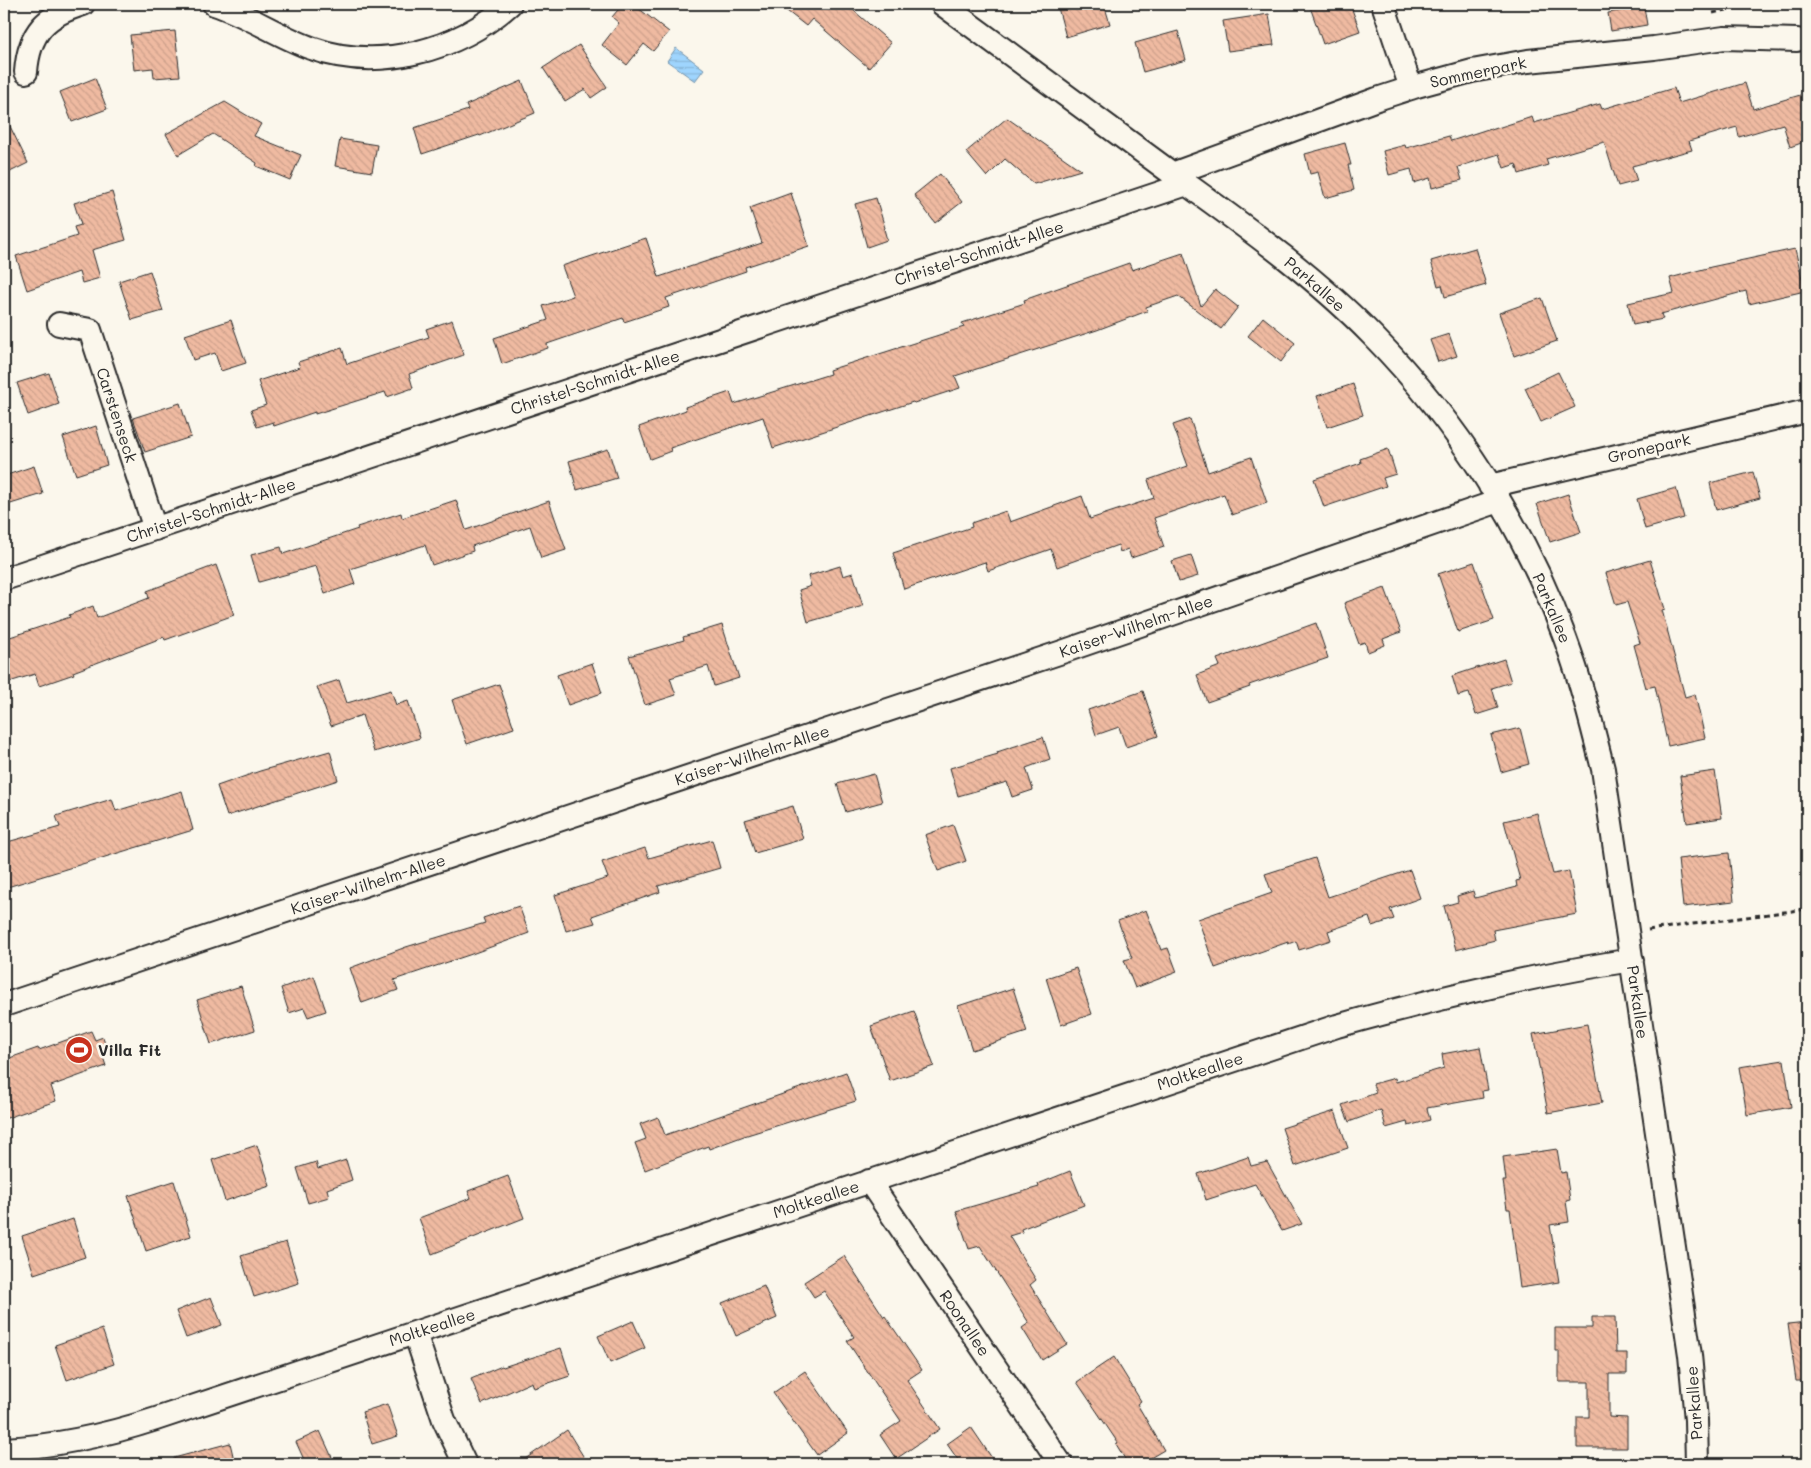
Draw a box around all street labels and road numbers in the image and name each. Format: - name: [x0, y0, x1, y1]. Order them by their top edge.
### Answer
- street label: Sommerpark: [1428, 51, 1528, 92]
- street label: Christel-Schmidt-Allee: [892, 215, 1066, 290]
- street label: Parkallee: [1280, 251, 1350, 316]
- street label: Christel-Schmidt-Allee: [508, 344, 682, 419]
- street label: Carstenseck: [92, 365, 143, 465]
- street label: Gronepark: [1605, 428, 1692, 467]
- street label: Christel-Schmidt-Allee: [124, 472, 298, 547]
- street label: Parkallee: [1528, 570, 1577, 646]
- street label: Kaiser-Wilhelm-Allee: [1056, 589, 1216, 662]
- street label: Kaiser-Wilhelm-Allee: [672, 720, 832, 789]
- street label: Kaiser-Wilhelm-Allee: [288, 849, 448, 918]
- street label: Parkallee: [1623, 964, 1654, 1040]
- street label: Moltkeallee: [1154, 1047, 1246, 1094]
- street label: Moltkeallee: [770, 1175, 862, 1222]
- street label: Roonallee: [935, 1285, 995, 1360]
- street label: Moltkeallee: [386, 1303, 478, 1350]
- street label: Parkallee: [1680, 1365, 1707, 1441]

